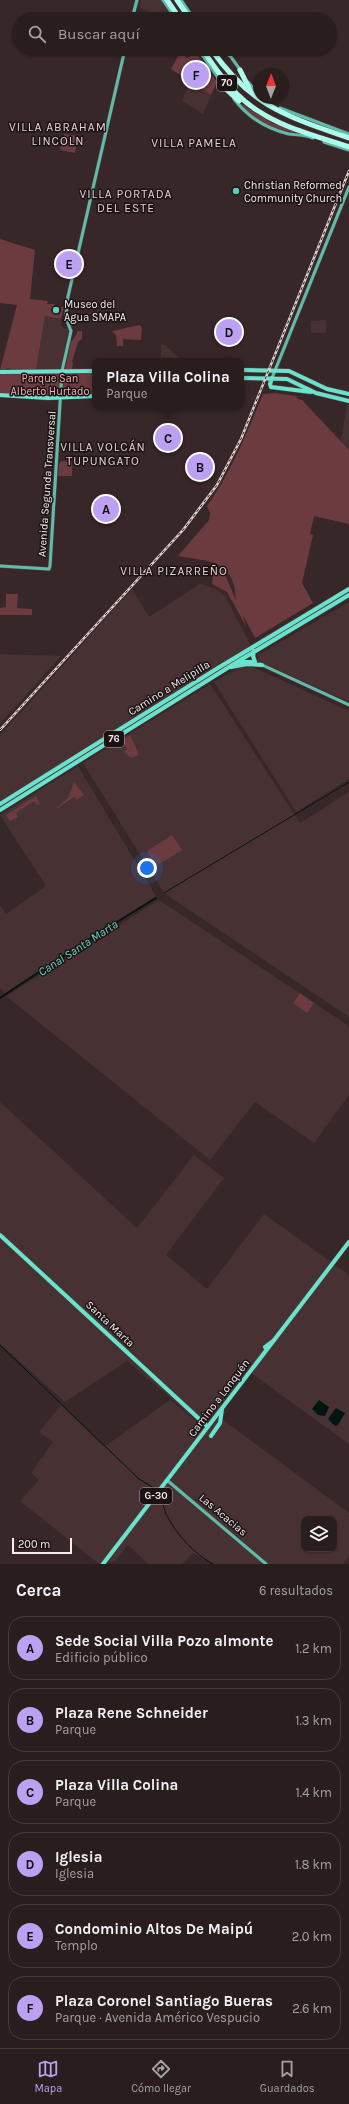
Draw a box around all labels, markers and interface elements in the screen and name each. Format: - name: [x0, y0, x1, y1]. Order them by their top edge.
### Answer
- search box: [12, 12, 337, 56]
- icon: search: [26, 23, 48, 45]
- text: Buscar aquí: [58, 25, 140, 43]
- pin: F: [183, 60, 209, 90]
- north arrow: [253, 68, 289, 104]
- road number: 70: [217, 75, 237, 91]
- district label: VILLA ABRAHAM LINCOLN: [9, 120, 107, 148]
- district label: VILLA PAMELA: [151, 136, 237, 150]
- place label: Christian Reformed Community Church: [244, 179, 342, 205]
- marker: Christian Reformed Community Church: [231, 186, 241, 196]
- district label: VILLA PORTADA DEL ESTE: [79, 187, 173, 215]
- pin: E: [56, 249, 82, 279]
- place label: Museo del Agua SMAPA: [64, 298, 127, 324]
- marker: Museo del Agua SMAPA: [51, 305, 61, 315]
- pin: D: [216, 317, 242, 347]
- popup: [92, 358, 244, 410]
- text: Plaza Villa Colina: [106, 368, 230, 386]
- park label: Parque San Alberto Hurtado: [10, 372, 90, 398]
- text: Parque: [106, 386, 148, 401]
- street label: Avenida Segunda Transversal: [35, 410, 59, 558]
- pin: C: [155, 423, 181, 453]
- district label: VILLA VOLCÁN TUPUNGATO: [60, 439, 146, 468]
- pin: B: [187, 452, 213, 482]
- pin: A: [93, 494, 119, 524]
- district label: VILLA PIZARREÑO: [120, 564, 228, 578]
- street label: Camino a Melipilla: [126, 658, 212, 718]
- road number: 76: [104, 731, 124, 747]
- your location: [137, 858, 157, 878]
- water label: Canal Santa Marta: [36, 917, 120, 979]
- street label: Santa Marta: [83, 1298, 137, 1350]
- street label: Camino a Lonquén: [186, 1357, 252, 1439]
- road number: G-30: [140, 1488, 172, 1504]
- street label: Las Acacias: [196, 1491, 250, 1539]
- map controls: [301, 1516, 337, 1552]
- button: layers: [301, 1516, 337, 1552]
- scale bar: [12, 1536, 72, 1555]
- text: 200 m: [18, 1538, 50, 1551]
- text: Cerca: [16, 1580, 61, 1600]
- text: 6 resultados: [259, 1583, 333, 1598]
- text: Sede Social Villa Pozo almonte: [55, 1632, 273, 1650]
- text: A: [26, 1641, 34, 1656]
- text: 1.2 km: [295, 1641, 332, 1656]
- text: Edificio público: [55, 1650, 148, 1665]
- text: Plaza Rene Schneider: [55, 1704, 208, 1722]
- text: B: [26, 1713, 34, 1728]
- text: 1.3 km: [295, 1713, 332, 1728]
- text: Parque: [55, 1722, 96, 1737]
- text: Plaza Villa Colina: [55, 1776, 178, 1794]
- text: C: [26, 1785, 34, 1800]
- text: 1.4 km: [296, 1785, 332, 1800]
- text: Parque: [55, 1794, 96, 1809]
- text: Iglesia: [55, 1848, 102, 1866]
- text: D: [26, 1857, 34, 1872]
- text: 1.8 km: [295, 1857, 332, 1872]
- text: Iglesia: [55, 1866, 94, 1881]
- text: Condominio Altos De Maipú: [55, 1920, 253, 1938]
- text: E: [26, 1929, 34, 1944]
- text: 2.0 km: [292, 1929, 332, 1944]
- text: Templo: [55, 1938, 98, 1953]
- text: Plaza Coronel Santiago Bueras: [55, 1992, 273, 2010]
- text: F: [26, 2001, 34, 2016]
- text: 2.6 km: [292, 2001, 332, 2016]
- text: Parque · Avenida Américo Vespucio: [55, 2010, 260, 2025]
- tab: Mapa: [34, 2058, 62, 2095]
- tab: Cómo llegar: [131, 2058, 191, 2095]
- tab: Guardados: [260, 2058, 315, 2095]

